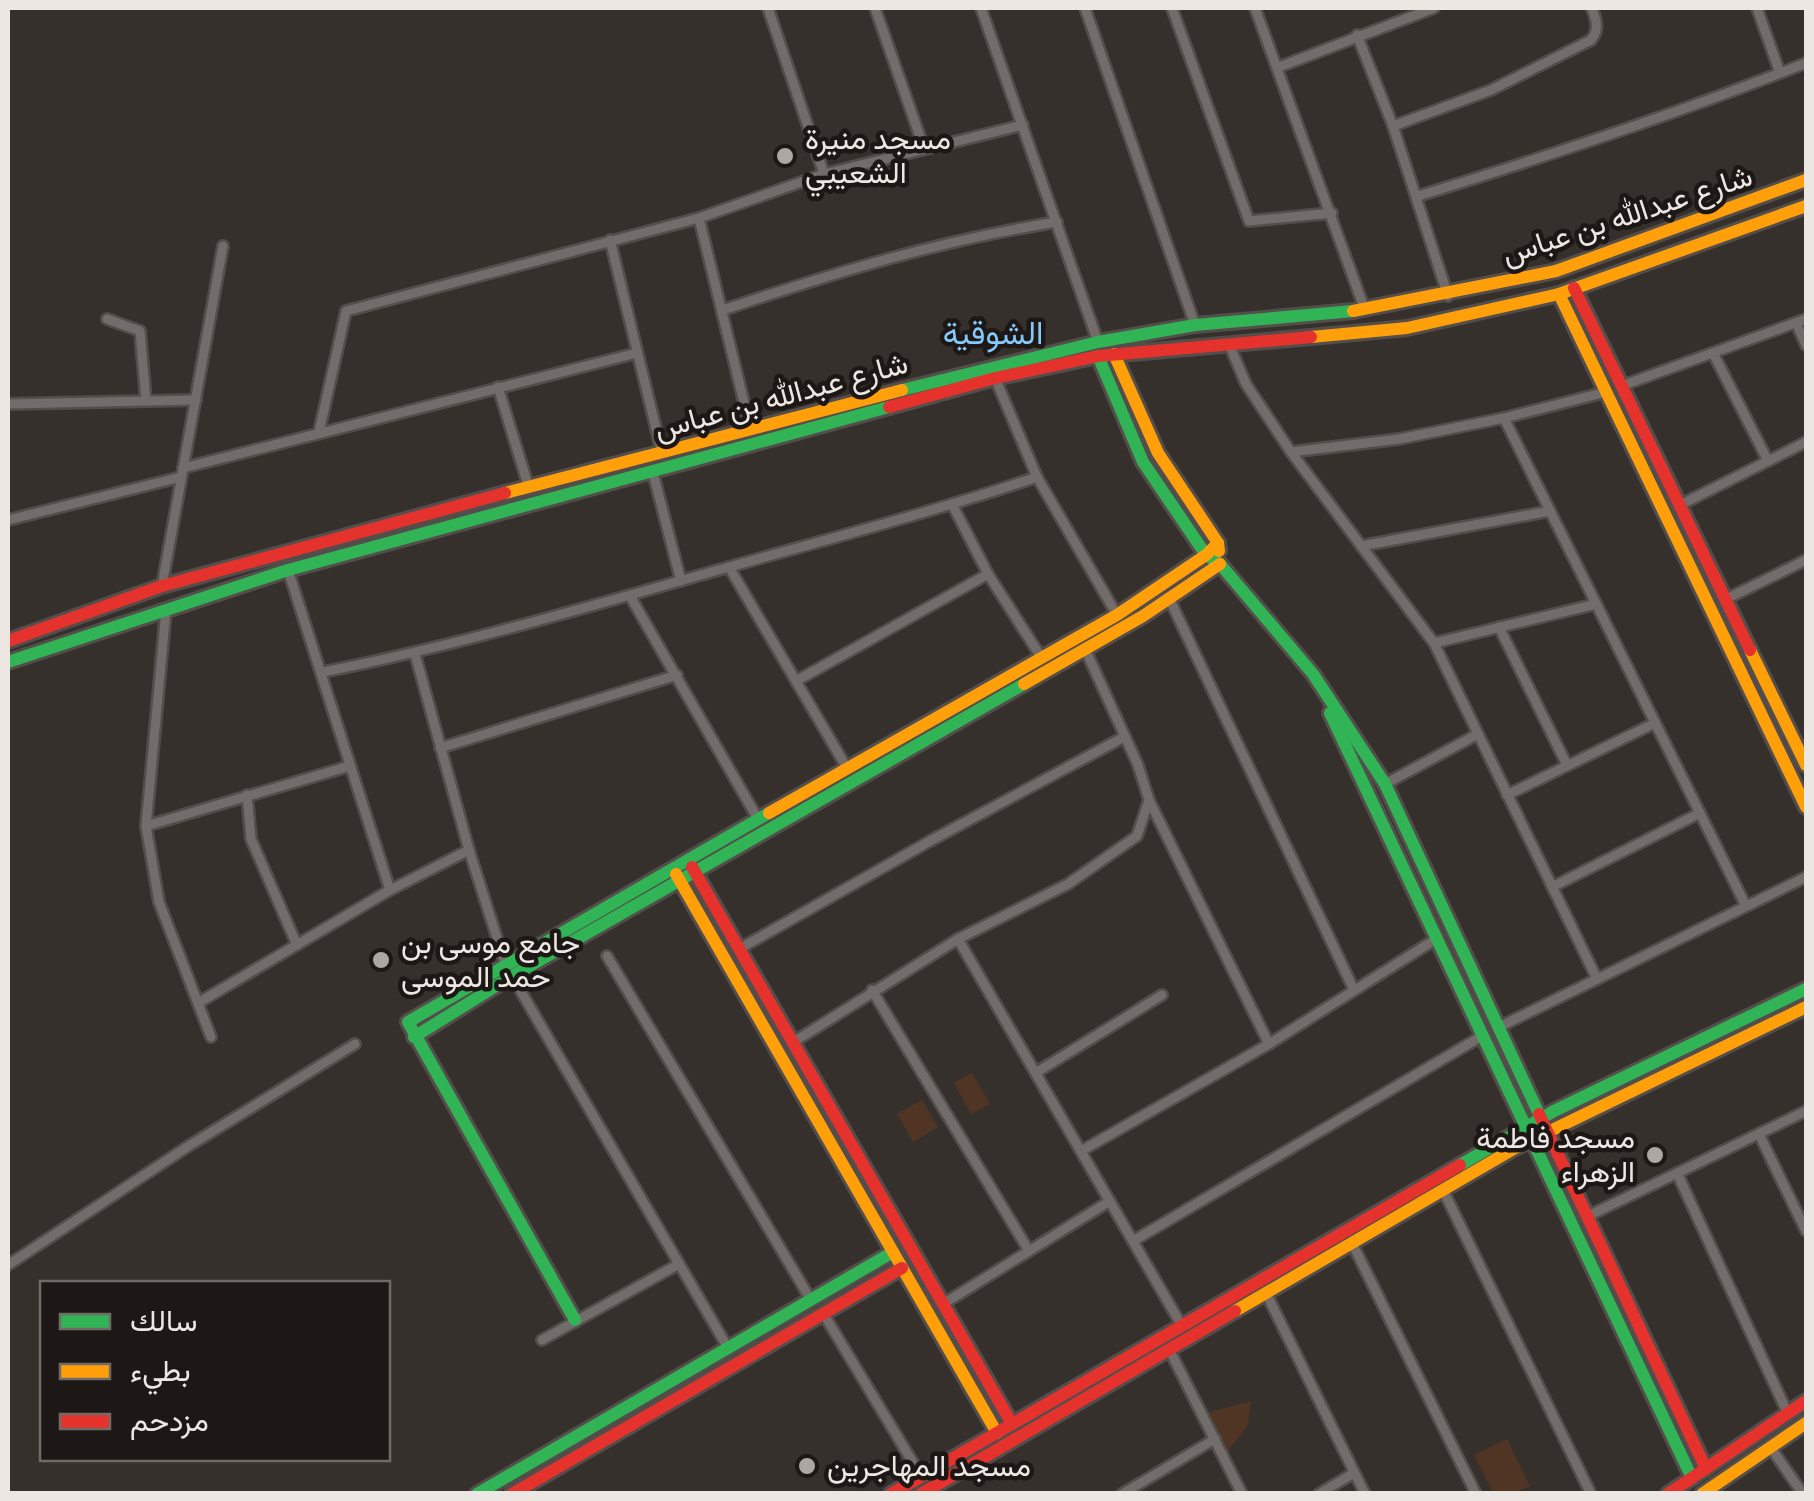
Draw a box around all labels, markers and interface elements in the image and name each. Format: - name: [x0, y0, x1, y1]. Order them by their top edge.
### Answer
- place label: مسجد منيرة الشعيبي: [805, 121, 951, 197]
- marker: مسجد منيرة الشعيبي: [774, 145, 796, 167]
- street label: شارع عبدالله بن عباس: [1497, 158, 1757, 274]
- district label: الشوقية: [943, 314, 1043, 353]
- street label: شارع عبدالله بن عباس: [650, 345, 912, 449]
- place label: جامع موسى بن حمد الموسى: [401, 925, 580, 995]
- marker: جامع موسى بن حمد الموسى: [370, 949, 392, 971]
- place label: مسجد فاطمة الزهراء: [1476, 1120, 1635, 1190]
- marker: مسجد فاطمة الزهراء: [1644, 1144, 1666, 1166]
- legend: [40, 1281, 390, 1461]
- text: سالك: [130, 1303, 197, 1339]
- text: بطيء: [130, 1353, 191, 1395]
- text: مزدحم: [130, 1403, 209, 1440]
- place label: مسجد المهاجرين: [827, 1448, 1031, 1484]
- marker: مسجد المهاجرين: [796, 1455, 818, 1477]

